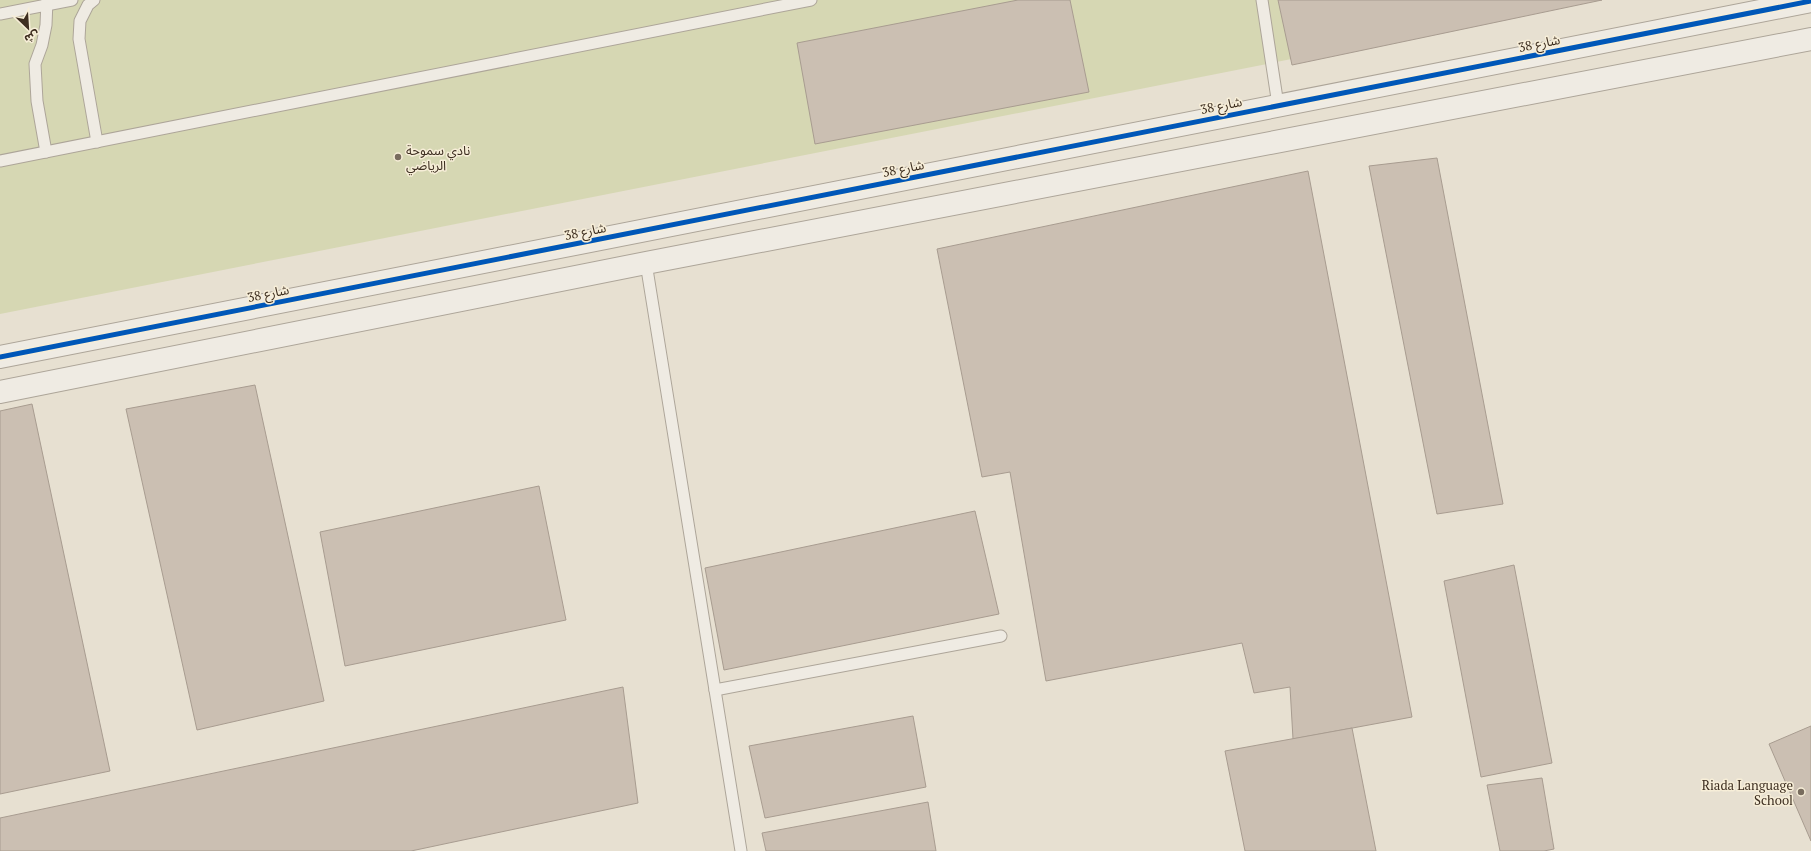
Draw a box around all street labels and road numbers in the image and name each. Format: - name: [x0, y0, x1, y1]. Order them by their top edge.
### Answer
- street label: شارع 38: [1516, 30, 1562, 58]
- street label: شارع 38: [1198, 92, 1244, 120]
- street label: شارع 38: [880, 155, 926, 183]
- street label: شارع 38: [562, 218, 608, 246]
- street label: شارع 38: [245, 280, 291, 308]

